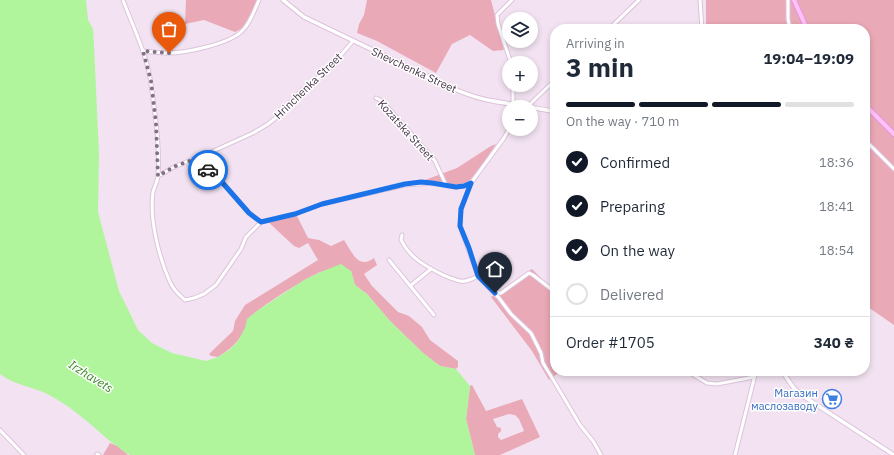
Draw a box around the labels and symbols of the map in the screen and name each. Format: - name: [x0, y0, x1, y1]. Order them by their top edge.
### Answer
- pin: [152, 12, 186, 53]
- street label: Shevchenka Street: [369, 44, 459, 96]
- street label: Hrinchenka Street: [271, 50, 345, 122]
- street label: Kozatska Street: [375, 97, 437, 164]
- courier: [188, 150, 228, 190]
- pin: [478, 252, 512, 293]
- water label: Irzhavets: [66, 357, 116, 396]
- place label: Магазин маслозаводу: [751, 386, 819, 413]
- supermarket icon: Магазин маслозаводу: [821, 388, 843, 410]

